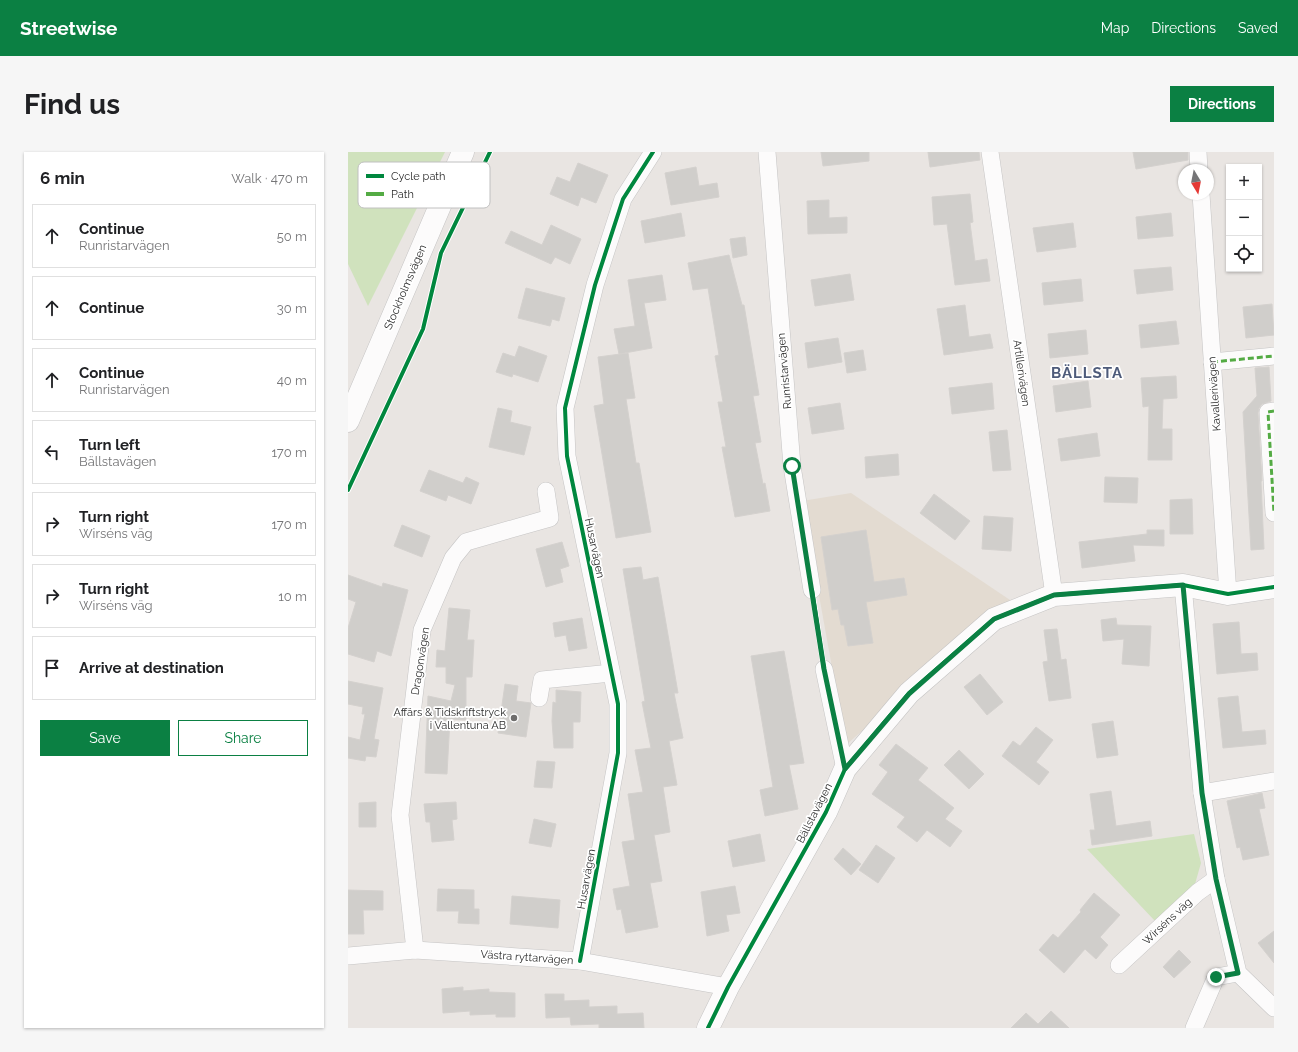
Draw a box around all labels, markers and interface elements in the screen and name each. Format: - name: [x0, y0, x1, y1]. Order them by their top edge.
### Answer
- text: Streetwise: [20, 17, 117, 39]
- text: Map: [1101, 20, 1129, 36]
- text: Directions: [1151, 20, 1216, 36]
- text: Saved: [1238, 20, 1278, 36]
- button: Directions: [1170, 86, 1274, 122]
- text: Find us: [24, 88, 120, 121]
- legend: [358, 162, 490, 208]
- north arrow: [1178, 164, 1214, 200]
- map controls: [1226, 164, 1262, 272]
- button: +: [1226, 164, 1262, 200]
- text: 6 min: [40, 168, 85, 188]
- text: Cycle path: [391, 170, 445, 183]
- text: Walk · 470 m: [231, 171, 308, 186]
- text: Path: [391, 188, 414, 201]
- button: −: [1226, 200, 1262, 236]
- text: Continue: [79, 220, 144, 238]
- icon: ahead: [41, 225, 63, 247]
- text: 50 m: [277, 229, 307, 244]
- button: locate: [1226, 236, 1262, 272]
- text: Runristarvägen: [79, 238, 169, 253]
- street label: Stockholmsvägen: [382, 243, 429, 332]
- icon: ahead: [41, 297, 63, 319]
- text: Continue: [79, 299, 144, 317]
- text: 30 m: [277, 301, 307, 316]
- street label: Runristarvägen: [775, 332, 794, 410]
- street label: Artillerivägen: [1010, 339, 1033, 407]
- street label: Kavallerivägen: [1205, 356, 1224, 432]
- text: Continue: [79, 364, 144, 382]
- district label: BÄLLSTA: [1051, 364, 1123, 382]
- icon: ahead: [41, 369, 63, 391]
- text: 40 m: [277, 373, 307, 388]
- text: Runristarvägen: [79, 382, 169, 397]
- text: Turn left: [79, 436, 140, 454]
- icon: left: [41, 441, 63, 463]
- text: 170 m: [271, 445, 307, 460]
- text: Bällstavägen: [79, 454, 156, 469]
- route start: [783, 457, 801, 475]
- text: Turn right: [79, 508, 149, 526]
- icon: right: [41, 513, 63, 535]
- text: 170 m: [271, 517, 307, 532]
- street label: Husarvägen: [582, 517, 607, 579]
- text: Wirséns väg: [79, 526, 153, 541]
- text: Turn right: [79, 580, 149, 598]
- icon: right: [41, 585, 63, 607]
- text: 10 m: [278, 589, 307, 604]
- text: Wirséns väg: [79, 598, 153, 613]
- street label: Dragonvägen: [409, 626, 432, 696]
- icon: arrive: [41, 657, 63, 679]
- text: Arrive at destination: [79, 659, 224, 677]
- place label: Affärs & Tidskriftstryck i Vallentuna AB: [393, 706, 506, 732]
- marker: Affärs & Tidskriftstryck i Vallentuna AB: [509, 713, 519, 723]
- button: Save: [40, 720, 170, 756]
- button: Share: [178, 720, 308, 756]
- street label: Bällstavägen: [794, 781, 835, 845]
- street label: Husarvägen: [575, 848, 598, 910]
- street label: Wirséns väg: [1140, 895, 1195, 947]
- street label: Västra ryttarvägen: [480, 948, 574, 967]
- route end: [1207, 968, 1225, 986]

